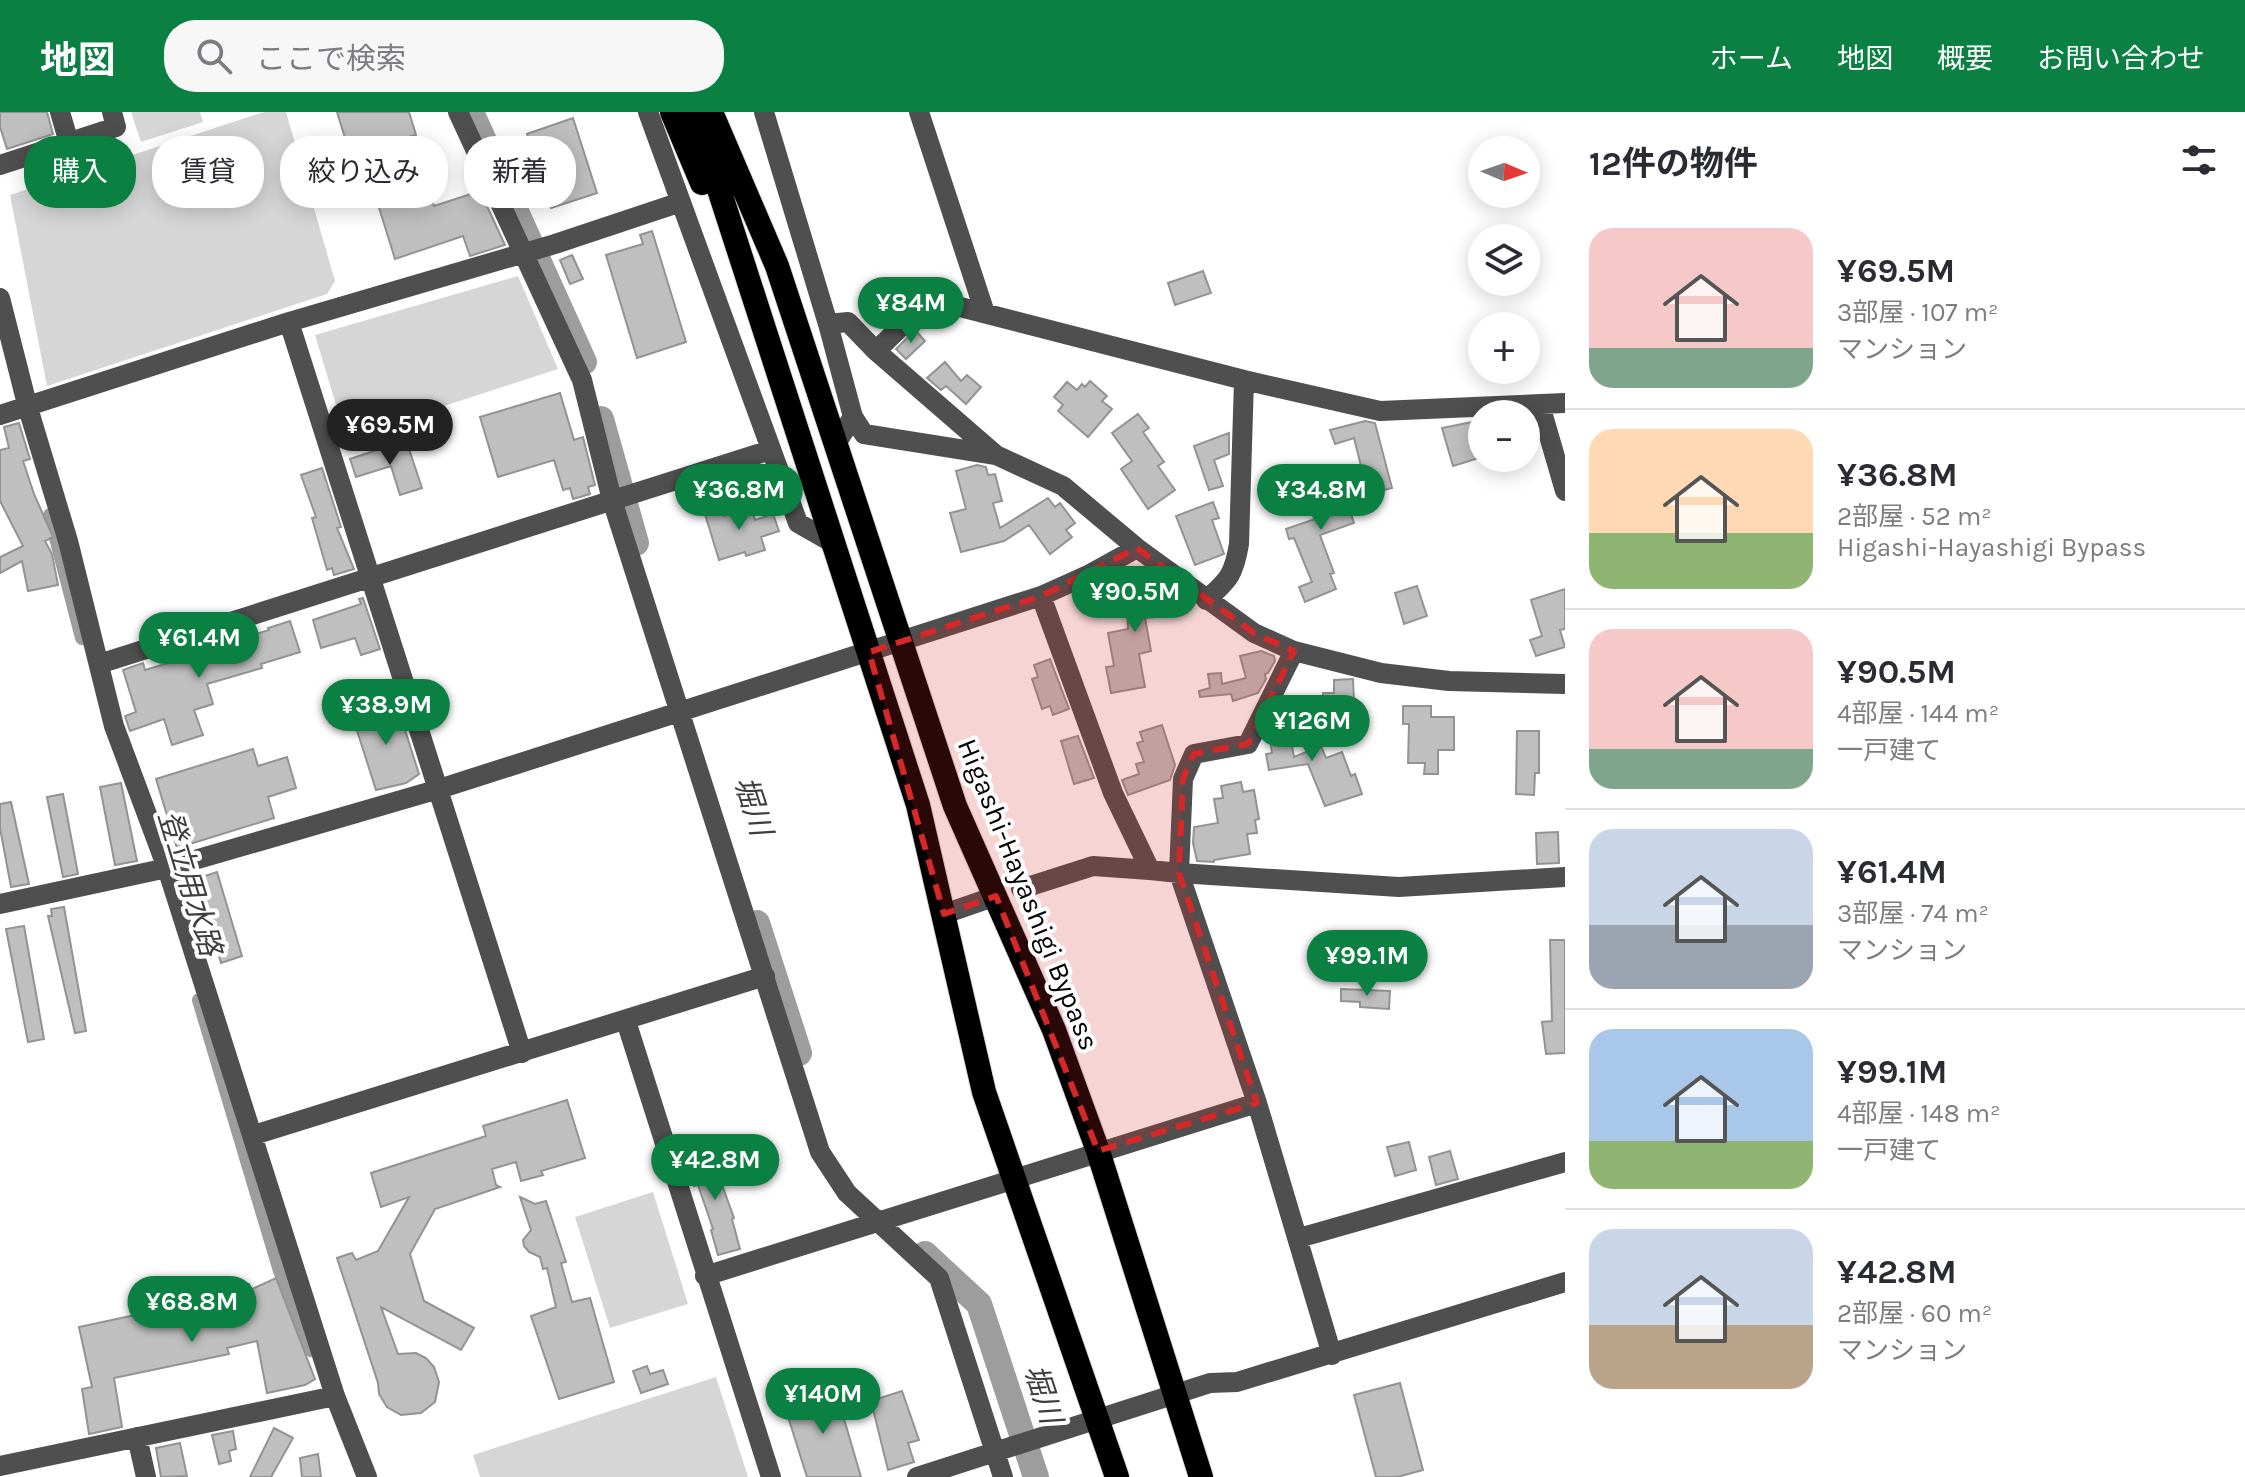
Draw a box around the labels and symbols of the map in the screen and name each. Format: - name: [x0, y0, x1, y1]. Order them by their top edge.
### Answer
- north arrow: [1468, 136, 1540, 208]
- pin: ¥84M: [864, 277, 958, 345]
- pin: ¥69.5M: [325, 399, 455, 467]
- pin: ¥36.8M: [674, 464, 804, 532]
- pin: ¥34.8M: [1256, 464, 1386, 532]
- pin: ¥90.5M: [1070, 566, 1200, 634]
- pin: ¥61.4M: [134, 612, 264, 680]
- pin: ¥38.9M: [321, 679, 451, 747]
- pin: ¥126M: [1256, 695, 1368, 763]
- street label: Higashi-Hayashigi Bypass: [951, 734, 1106, 1055]
- water label: 堀川: [727, 772, 780, 843]
- water label: 登立用水路: [151, 806, 230, 963]
- pin: ¥99.1M: [1302, 930, 1432, 998]
- pin: ¥42.8M: [650, 1134, 780, 1202]
- pin: ¥68.8M: [127, 1276, 257, 1344]
- water label: 堀川: [1017, 1360, 1070, 1431]
- pin: ¥140M: [767, 1368, 879, 1436]

